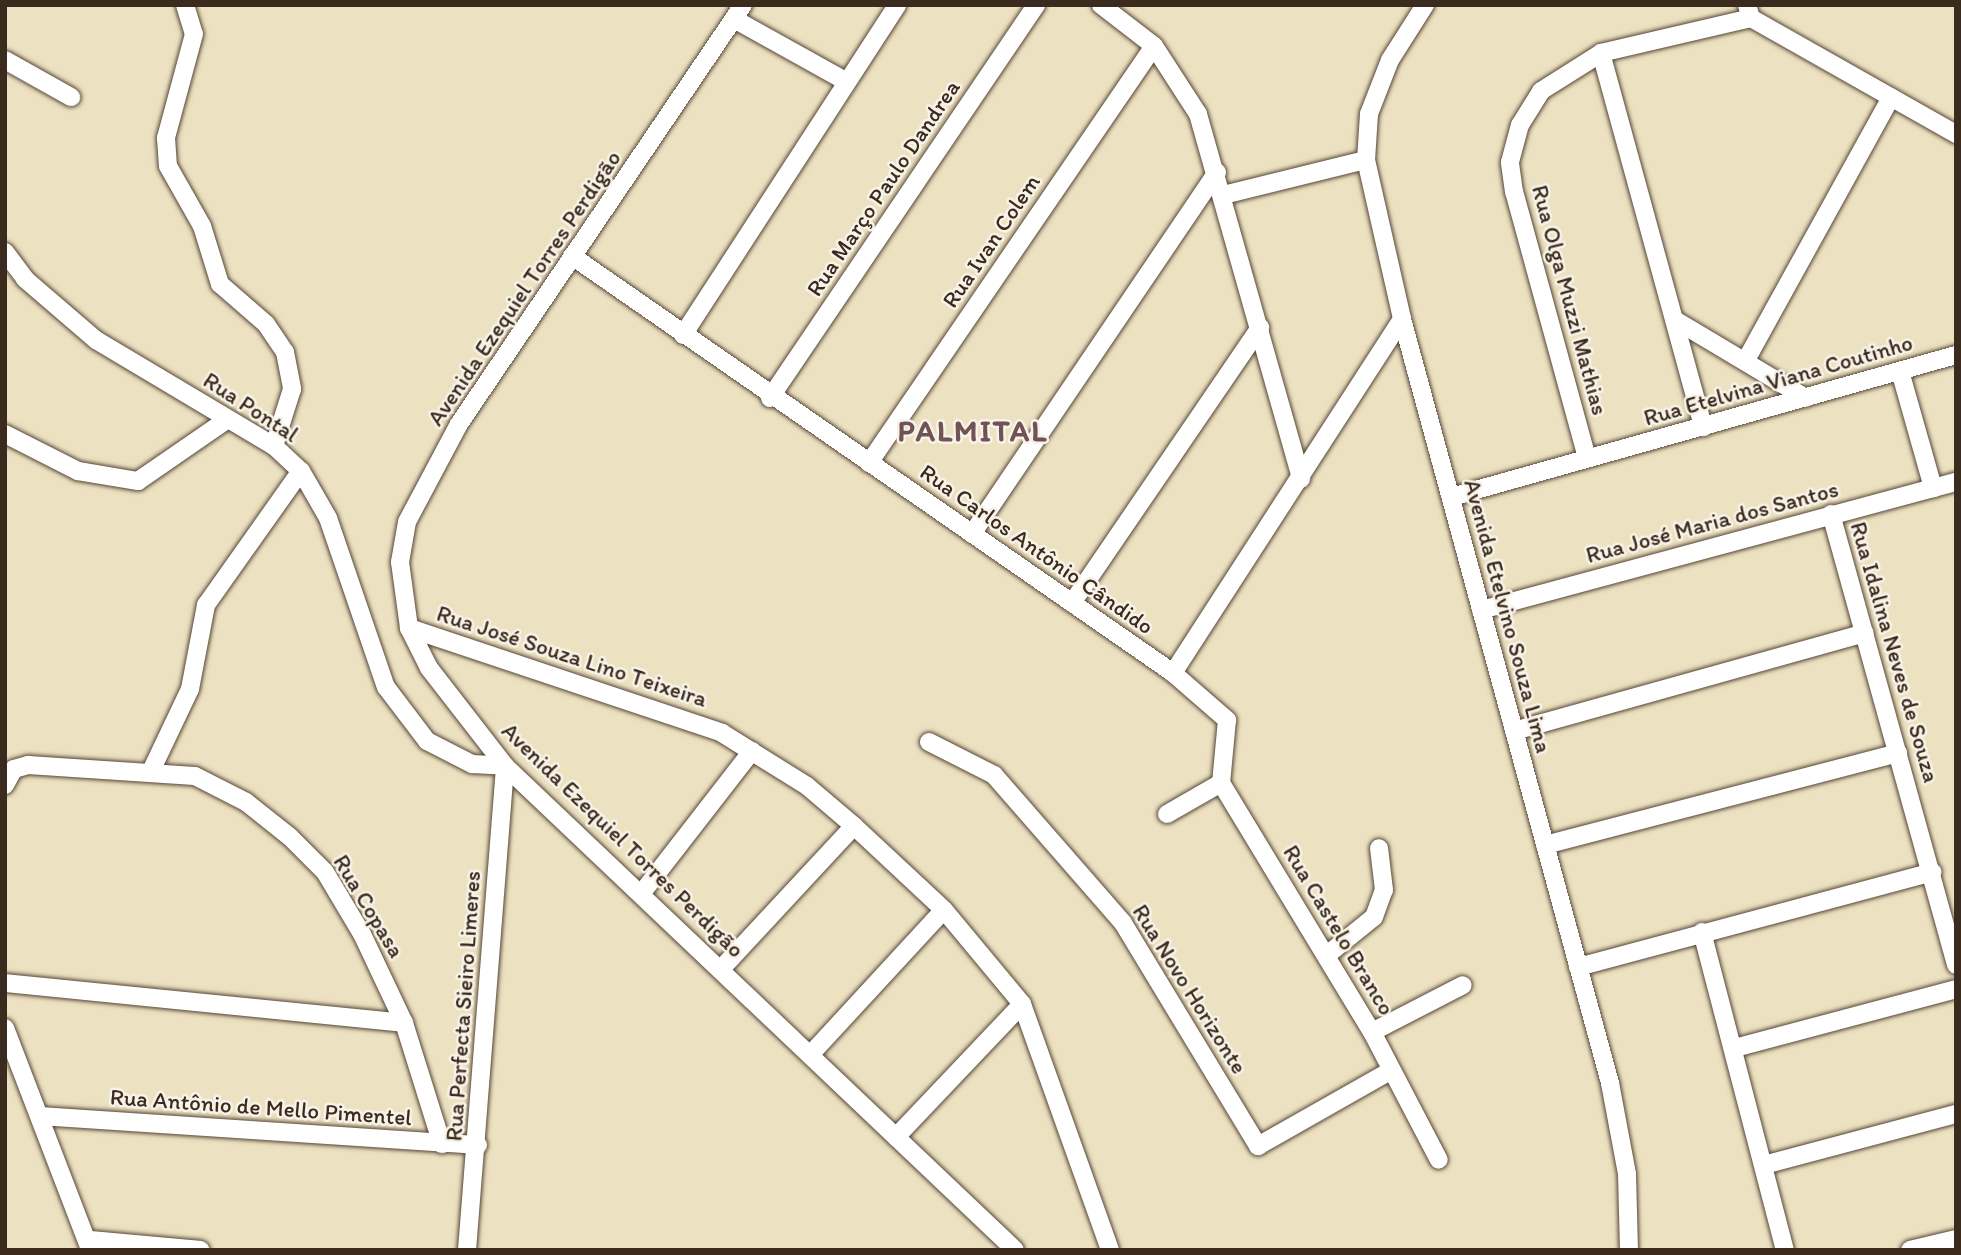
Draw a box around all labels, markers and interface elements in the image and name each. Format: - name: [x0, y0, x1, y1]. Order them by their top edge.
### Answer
- street label: Rua Março Paulo Dandrea: [800, 75, 966, 301]
- street label: Avenida Ezequiel Torres Perdigão: [422, 146, 626, 430]
- street label: Rua Ivan Colem: [936, 169, 1046, 313]
- street label: Rua Olga Muzzi Mathias: [1526, 182, 1614, 418]
- street label: Rua Etelvina Viana Coutinho: [1640, 328, 1916, 432]
- street label: Rua Pontal: [199, 366, 303, 448]
- district label: PALMITAL: [900, 413, 1046, 449]
- street label: Rua Carlos Antônio Cândido: [915, 458, 1159, 640]
- street label: Rua José Maria dos Santos: [1582, 475, 1842, 569]
- street label: Avenida Etelvino Souza Lima: [1458, 476, 1558, 756]
- street label: Rua Idalina Neves de Souza: [1844, 518, 1946, 786]
- street label: Rua José Souza Lino Teixeira: [434, 600, 710, 712]
- street label: Avenida Ezequiel Torres Perdigão: [497, 718, 749, 962]
- street label: Rua Castelo Branco: [1277, 840, 1401, 1020]
- street label: Rua Copasa: [327, 849, 411, 963]
- street label: Rua Perfecta Sieiro Limeres: [440, 870, 486, 1142]
- street label: Rua Novo Horizonte: [1127, 899, 1253, 1079]
- street label: Rua Antônio de Mello Pimentel: [109, 1083, 413, 1131]

